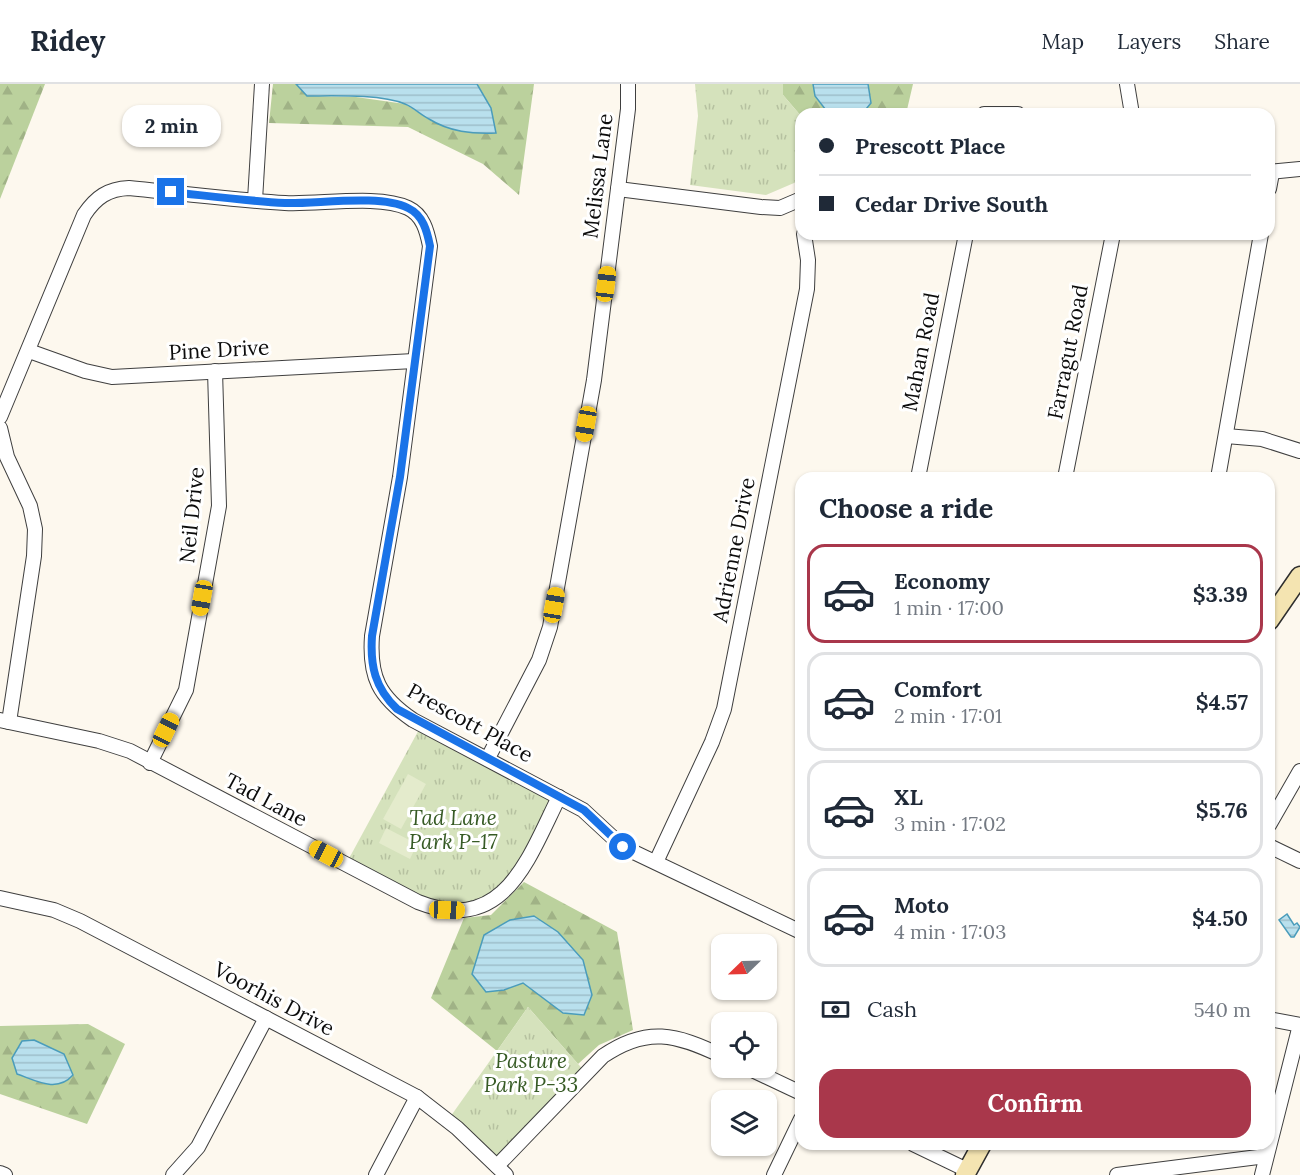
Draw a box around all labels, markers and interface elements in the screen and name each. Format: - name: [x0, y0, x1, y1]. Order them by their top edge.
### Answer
- text: Ridey: [30, 23, 105, 59]
- text: Map: [1041, 28, 1084, 55]
- text: Layers: [1117, 28, 1181, 55]
- text: Share: [1214, 28, 1270, 55]
- callout: 2 min: [122, 105, 220, 147]
- street label: Melissa Lane: [576, 112, 619, 240]
- text: 2 min: [145, 113, 198, 138]
- text: Prescott Place: [855, 132, 1005, 160]
- route end: [157, 178, 184, 205]
- text: Cedar Drive South: [855, 190, 1048, 218]
- car: [595, 265, 617, 303]
- street label: Farragut Road: [1041, 282, 1094, 422]
- street label: Mahan Road: [896, 290, 945, 414]
- street label: Pine Drive: [168, 333, 270, 366]
- car: [574, 405, 598, 443]
- street label: Neil Drive: [173, 465, 210, 565]
- street label: Adrienne Drive: [706, 475, 761, 626]
- text: Choose a ride: [819, 491, 993, 525]
- icon: car: [822, 567, 876, 621]
- text: Economy: [894, 567, 990, 595]
- car: [190, 579, 214, 617]
- text: $3.39: [1193, 580, 1248, 608]
- car: [542, 586, 566, 624]
- text: 1 min · 17:00: [894, 595, 1004, 620]
- icon: car: [822, 675, 876, 729]
- text: Comfort: [894, 675, 982, 703]
- street label: Prescott Place: [403, 677, 538, 768]
- text: $4.57: [1196, 688, 1248, 716]
- text: 2 min · 17:01: [894, 703, 1002, 728]
- car: [150, 710, 182, 750]
- street label: Tad Lane: [220, 767, 312, 832]
- icon: car: [822, 783, 876, 837]
- text: XL: [894, 783, 923, 811]
- text: $5.76: [1196, 796, 1248, 824]
- park label: Tad Lane Park P-17: [409, 804, 498, 855]
- text: 3 min · 17:02: [894, 811, 1006, 836]
- route start: [609, 833, 636, 860]
- car: [306, 838, 346, 870]
- icon: car: [822, 891, 876, 945]
- text: Moto: [894, 891, 949, 919]
- car: [429, 900, 465, 920]
- text: $4.50: [1192, 904, 1248, 932]
- text: 4 min · 17:03: [894, 919, 1006, 944]
- north arrow: [711, 934, 777, 1000]
- map controls: [711, 934, 777, 1156]
- street label: Voorhis Drive: [208, 955, 339, 1042]
- icon: cash: [819, 993, 852, 1026]
- text: Cash: [867, 995, 917, 1023]
- text: 540 m: [1194, 997, 1251, 1022]
- button: locate: [711, 1012, 777, 1078]
- park label: Pasture Park P-33: [484, 1047, 578, 1098]
- button: Confirm: [819, 1069, 1251, 1138]
- button: layers: [711, 1090, 777, 1156]

